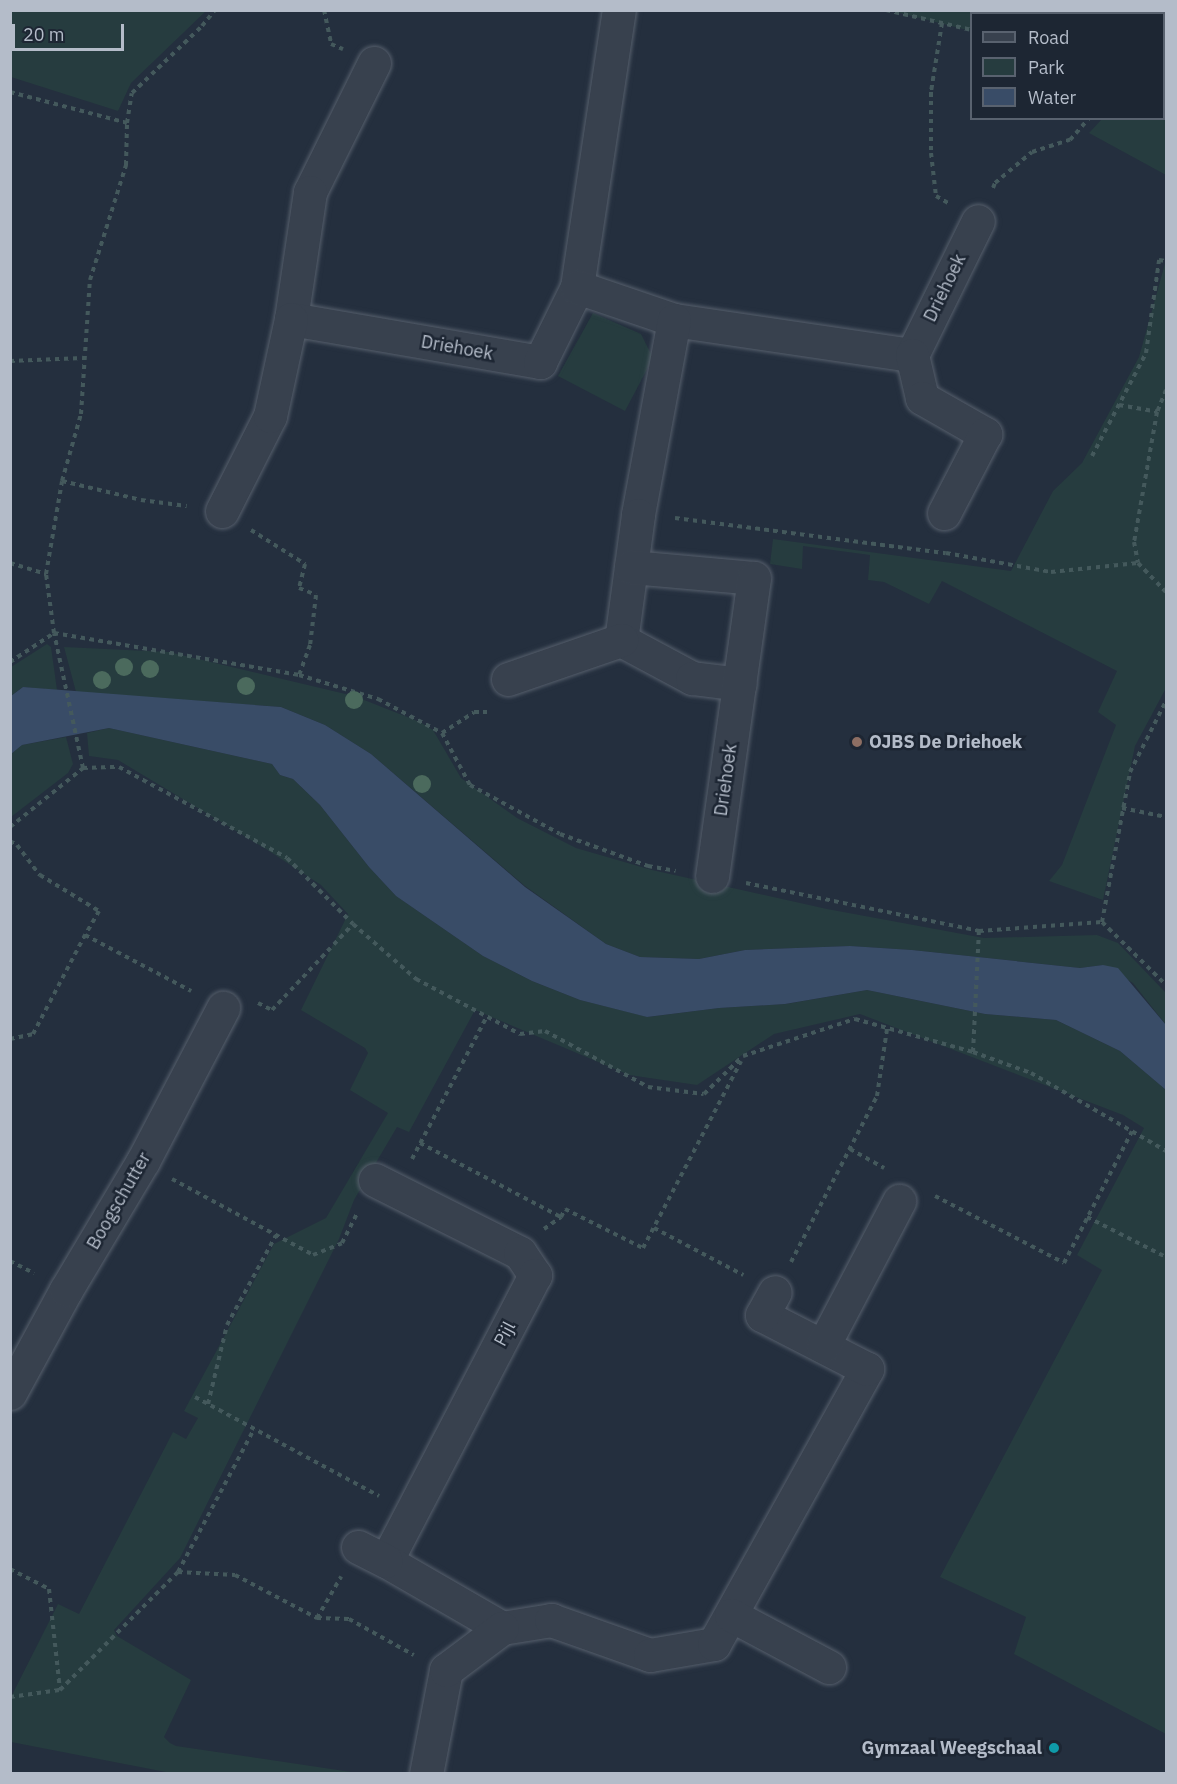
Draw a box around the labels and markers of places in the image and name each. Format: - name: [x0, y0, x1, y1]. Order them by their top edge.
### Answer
- place label: OJBS De Driehoek: [869, 731, 1022, 753]
- marker: OJBS De Driehoek: [850, 735, 864, 749]
- place label: Gymzaal Weegschaal: [862, 1737, 1042, 1759]
- marker: Gymzaal Weegschaal: [1047, 1741, 1061, 1755]

